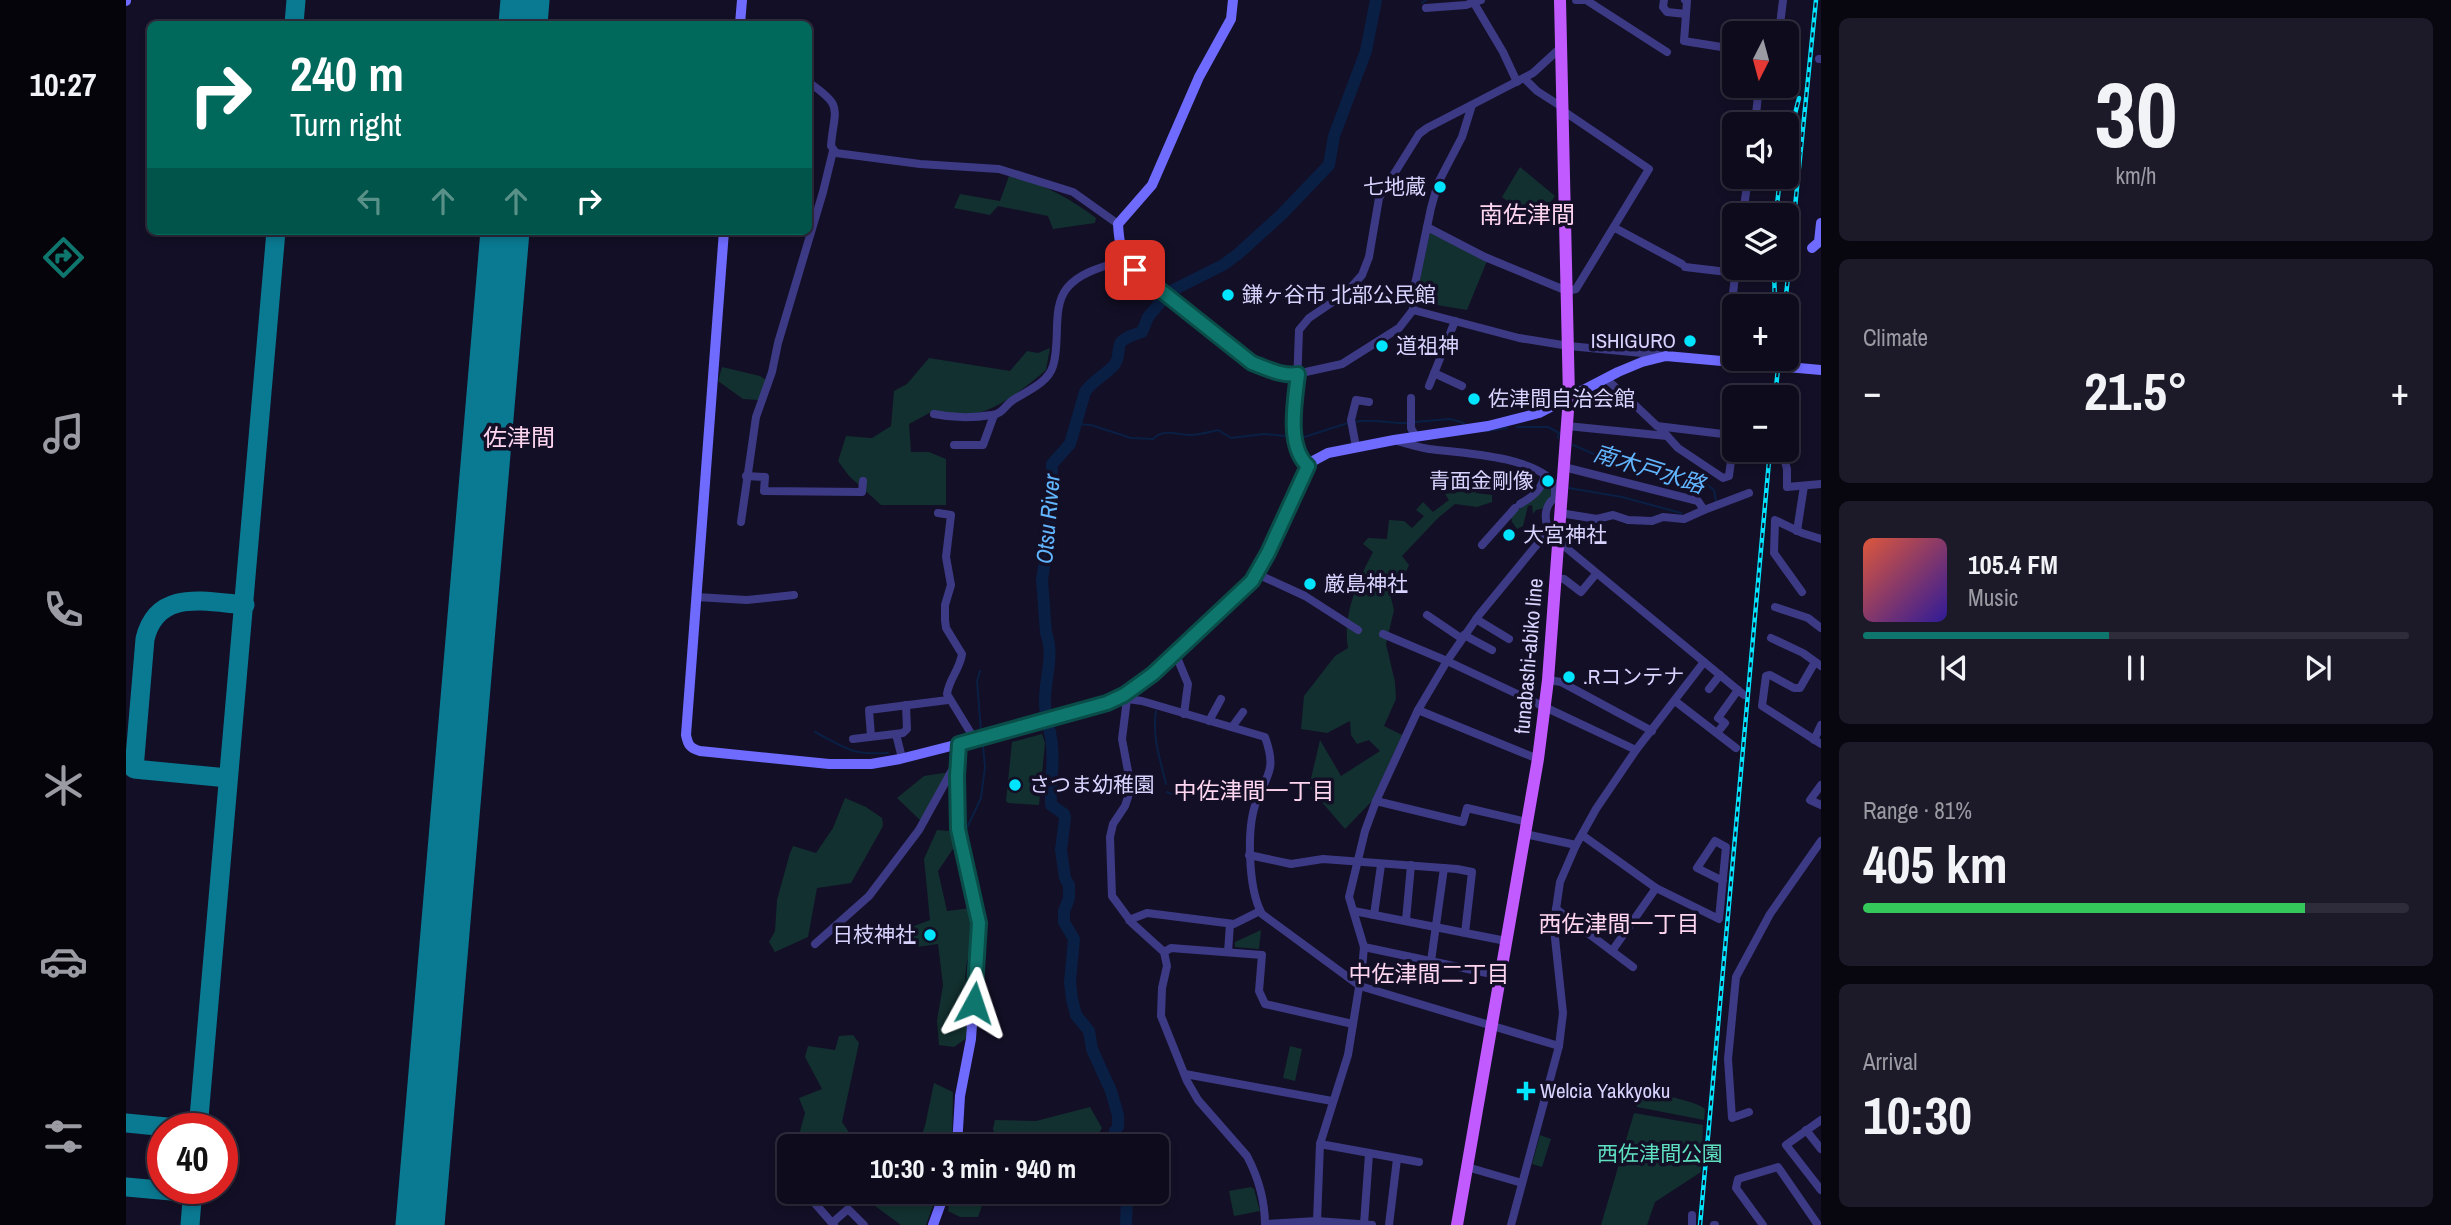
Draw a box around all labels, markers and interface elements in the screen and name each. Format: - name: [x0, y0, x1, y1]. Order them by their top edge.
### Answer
- north arrow: [1722, 21, 1799, 98]
- map controls: [1722, 21, 1799, 462]
- text: 240 m: [290, 40, 404, 106]
- icon: right: [175, 49, 266, 140]
- text: 30: [2095, 53, 2178, 175]
- text: 10:27: [29, 63, 97, 106]
- text: Turn right: [290, 103, 402, 146]
- button: sound: [1722, 112, 1799, 189]
- text: km/h: [2116, 160, 2156, 191]
- place label: 七地蔵: [1363, 172, 1426, 201]
- marker: 七地蔵: [1432, 179, 1448, 195]
- icon: left: [351, 182, 389, 220]
- icon: ahead: [424, 182, 462, 220]
- icon: ahead: [497, 182, 535, 220]
- icon: right: [570, 182, 608, 220]
- district label: 南佐津間: [1479, 198, 1575, 230]
- button: layers: [1722, 203, 1799, 280]
- icon: directions: [39, 233, 88, 282]
- pin: [1105, 240, 1165, 300]
- icon: arrive: [1116, 251, 1154, 289]
- place label: 鎌ヶ谷市 北部公民館: [1242, 280, 1436, 309]
- marker: 鎌ヶ谷市 北部公民館: [1220, 287, 1236, 303]
- button: +: [1722, 294, 1799, 371]
- text: Climate: [1863, 322, 1928, 353]
- place label: ISHIGURO: [1591, 326, 1676, 355]
- place label: 道祖神: [1396, 331, 1459, 360]
- marker: ISHIGURO: [1682, 333, 1698, 349]
- marker: 道祖神: [1374, 338, 1390, 354]
- text: 21.5°: [2084, 356, 2188, 426]
- text: −: [1863, 366, 1881, 417]
- text: +: [2391, 366, 2409, 417]
- place label: 佐津間自治会館: [1488, 384, 1635, 413]
- button: −: [1722, 385, 1799, 462]
- marker: 佐津間自治会館: [1466, 391, 1482, 407]
- icon: music: [39, 409, 88, 458]
- district label: 佐津間: [483, 421, 555, 453]
- water label: 南木戸水路: [1590, 437, 1711, 501]
- place label: 青面金剛像: [1429, 466, 1534, 495]
- water label: Otsu River: [1028, 472, 1067, 565]
- marker: 青面金剛像: [1540, 473, 1556, 489]
- place label: 大宮神社: [1523, 520, 1607, 549]
- marker: 大宮神社: [1501, 527, 1517, 543]
- text: 105.4 FM: [1968, 547, 2058, 582]
- place label: 厳島神社: [1324, 569, 1408, 598]
- marker: 厳島神社: [1302, 576, 1318, 592]
- street label: funabashi-abiko line: [1507, 577, 1550, 735]
- text: Music: [1968, 582, 2018, 613]
- icon: phone: [39, 585, 88, 634]
- icon: previous: [1935, 649, 1973, 687]
- icon: pause: [2117, 649, 2155, 687]
- icon: next: [2299, 649, 2337, 687]
- place label: .Rコンテナ: [1583, 662, 1684, 691]
- marker: .Rコンテナ: [1561, 669, 1577, 685]
- icon: climate: [39, 761, 88, 810]
- place label: さつま幼稚園: [1029, 770, 1155, 799]
- district label: 中佐津間一丁目: [1174, 775, 1335, 806]
- marker: さつま幼稚園: [1007, 777, 1023, 793]
- text: Range · 81%: [1863, 795, 1972, 826]
- text: 405 km: [1863, 829, 2008, 899]
- district label: 西佐津間一丁目: [1539, 908, 1700, 939]
- place label: 日枝神社: [832, 920, 916, 949]
- marker: 日枝神社: [922, 927, 938, 943]
- icon: car: [39, 937, 88, 986]
- district label: 中佐津間二丁目: [1349, 958, 1510, 989]
- position arrow: [937, 966, 1011, 1040]
- text: Arrival: [1863, 1046, 1918, 1077]
- place label: Welcia Yakkyoku: [1540, 1076, 1670, 1105]
- text: 10:30: [1863, 1080, 1972, 1150]
- marker: Welcia Yakkyoku: [1518, 1083, 1534, 1099]
- icon: filters: [39, 1112, 88, 1161]
- speed limit sign: 40: [147, 1113, 238, 1204]
- park label: 西佐津間公園: [1597, 1139, 1723, 1168]
- text: 10:30 · 3 min · 940 m: [870, 1151, 1076, 1186]

